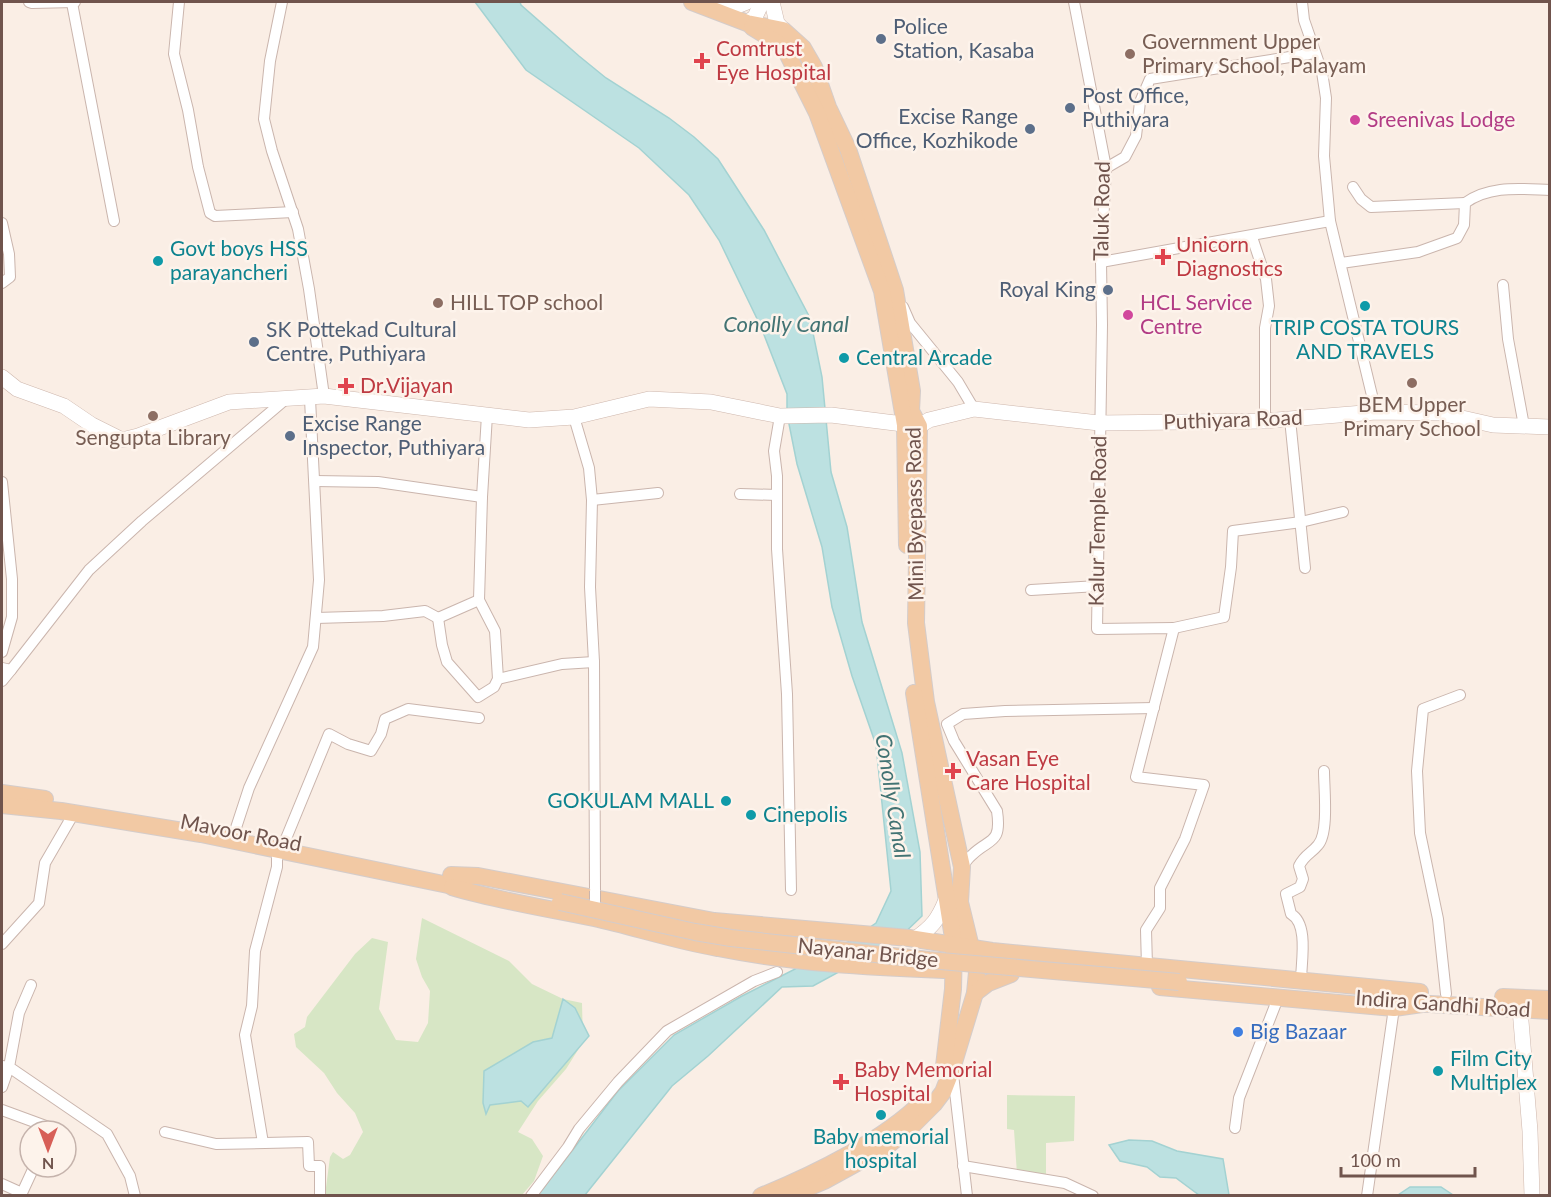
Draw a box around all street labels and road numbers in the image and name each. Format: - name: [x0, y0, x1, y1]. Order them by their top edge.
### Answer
- street label: Taluk Road: [1087, 161, 1114, 261]
- street label: Puthiyara Road: [1163, 404, 1303, 433]
- street label: Mini Byepass Road: [899, 427, 928, 601]
- street label: Kalur Temple Road: [1083, 435, 1110, 607]
- street label: Mavoor Road: [179, 808, 304, 856]
- street label: Nayanar Bridge: [797, 932, 940, 971]
- street label: Indira Gandhi Road: [1355, 984, 1531, 1021]

